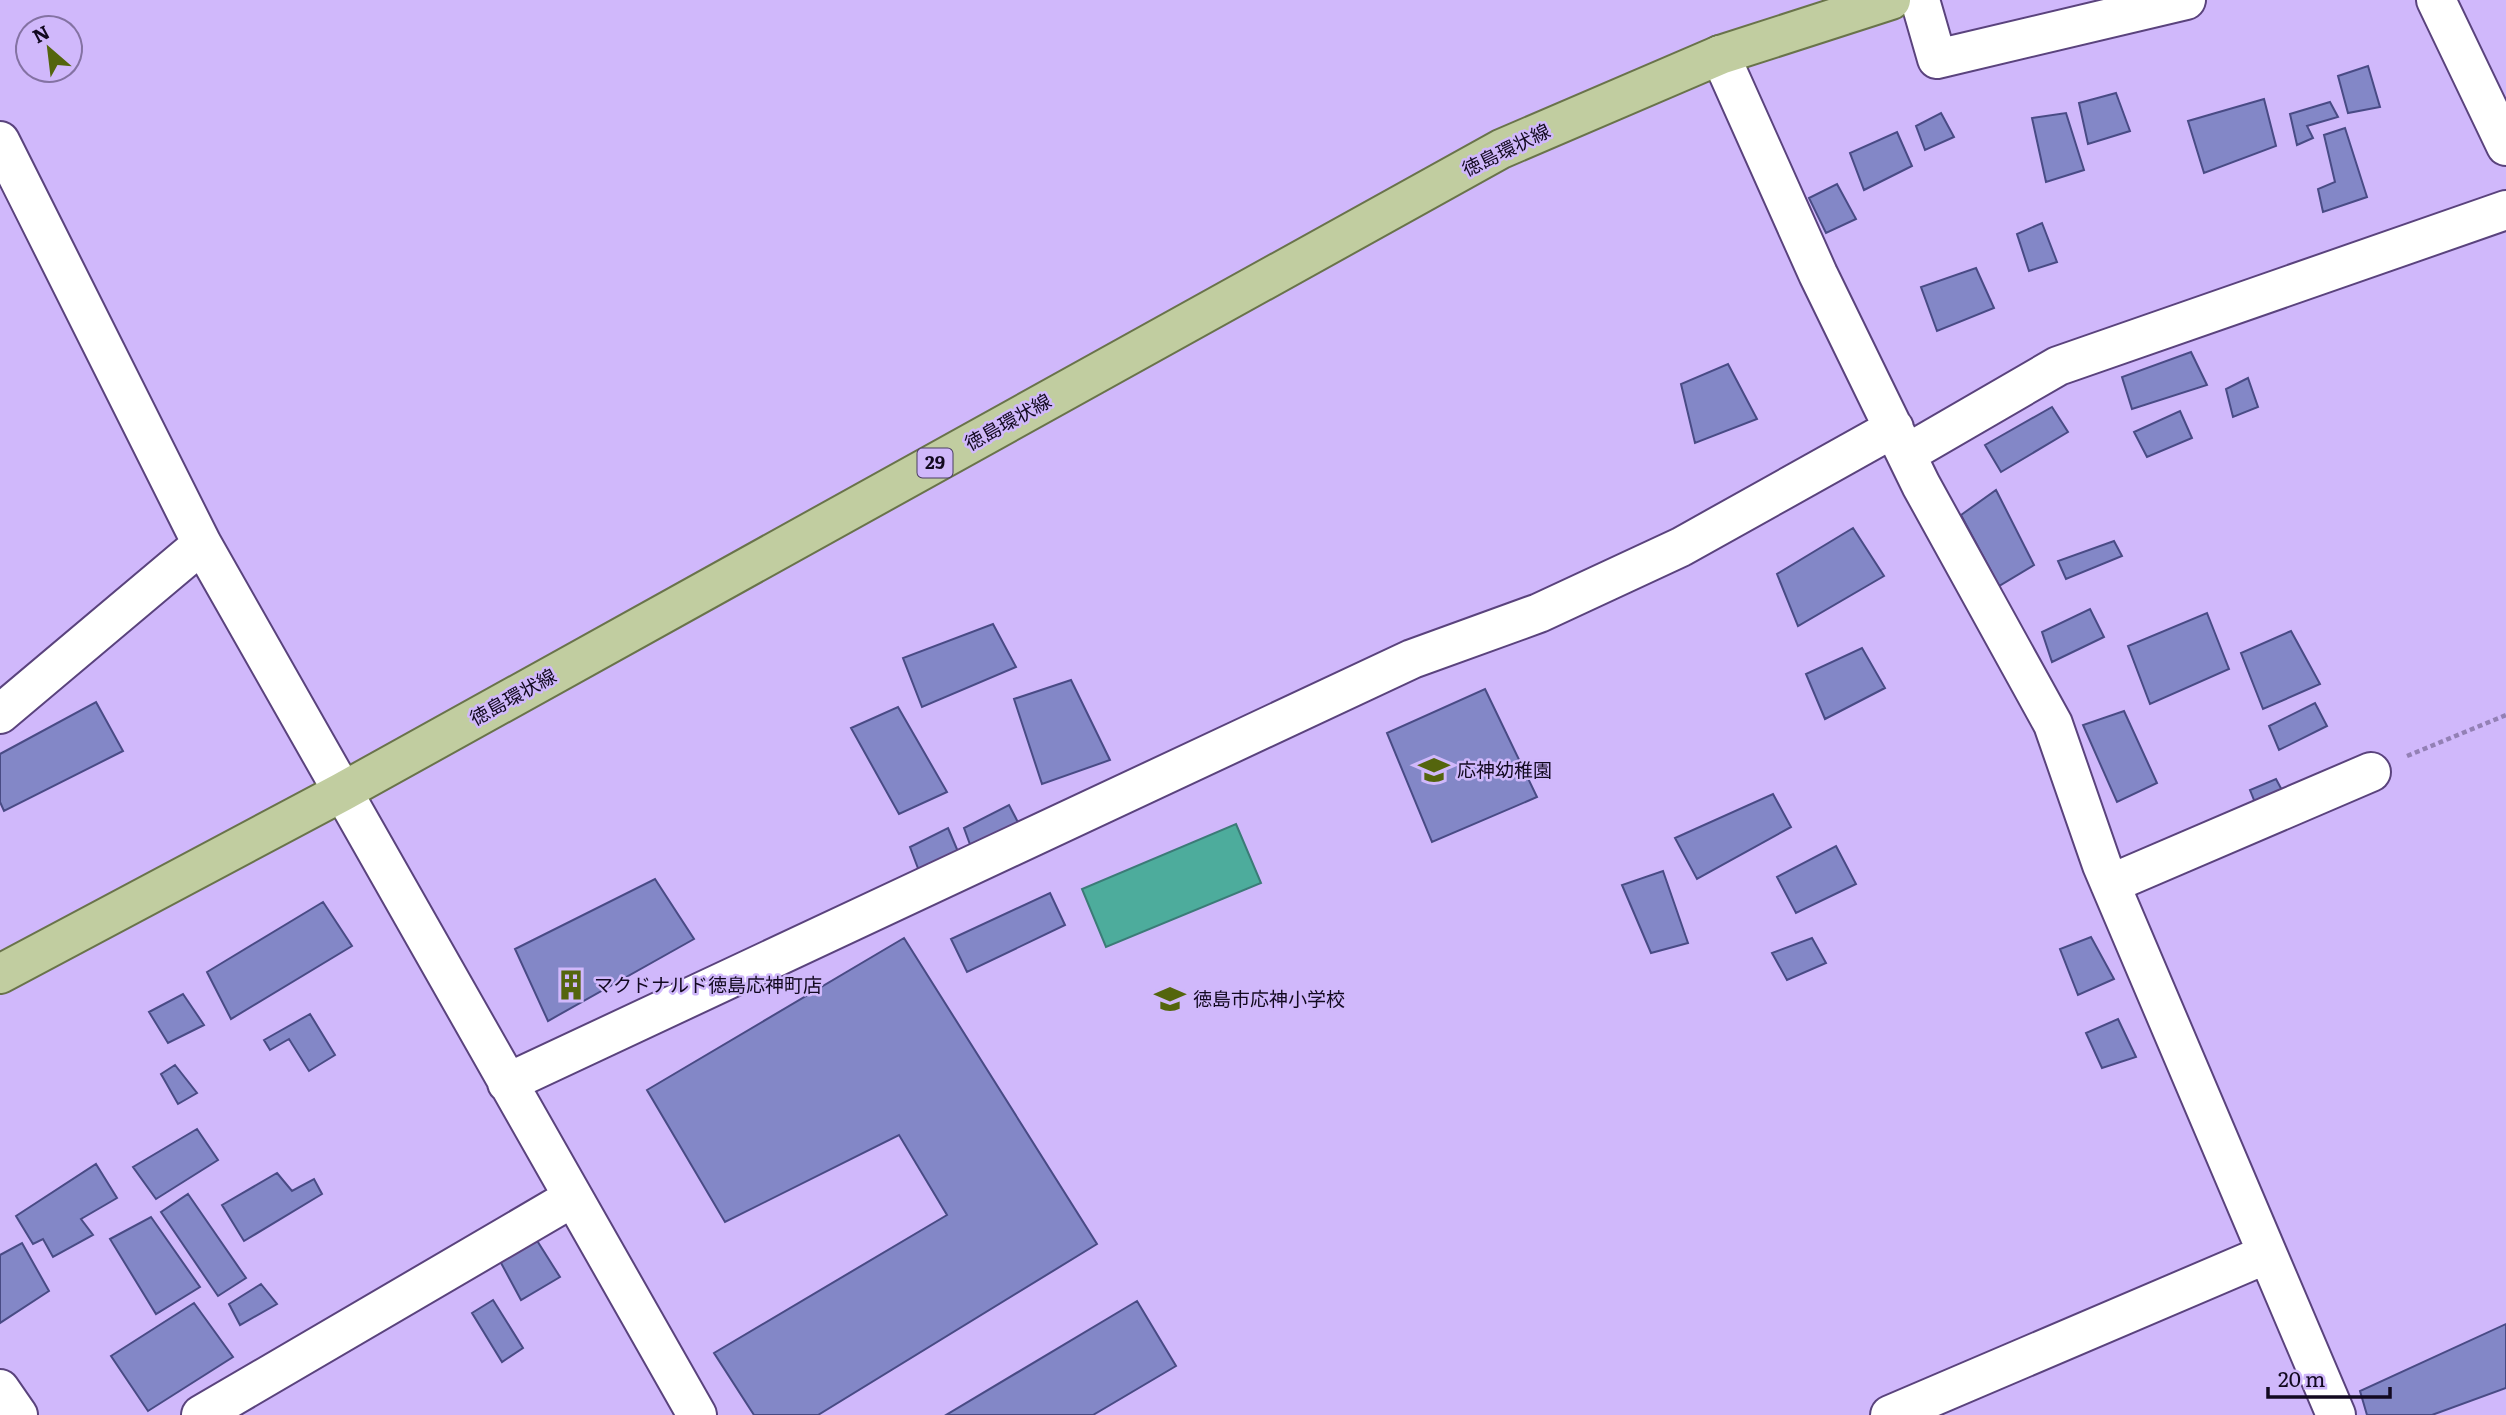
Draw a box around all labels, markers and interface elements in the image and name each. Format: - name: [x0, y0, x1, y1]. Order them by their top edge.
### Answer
- north arrow: [14, 14, 84, 84]
- text: N: [27, 17, 54, 49]
- street label: 徳島環状線: [1457, 116, 1554, 183]
- street label: 徳島環状線: [959, 386, 1056, 456]
- road number: 29: [918, 448, 953, 477]
- street label: 徳島環状線: [464, 661, 561, 731]
- school or university icon: 応神幼稚園: [1417, 753, 1451, 787]
- place label: 応神幼稚園: [1457, 755, 1552, 783]
- building icon: マクドナルド徳島応神町店: [554, 968, 588, 1002]
- place label: マクドナルド徳島応神町店: [594, 970, 822, 998]
- school or university icon: 徳島市応神小学校: [1153, 982, 1187, 1016]
- place label: 徳島市応神小学校: [1193, 984, 1345, 1012]
- scale bar: [2268, 1356, 2390, 1400]
- text: 20 m: [2278, 1362, 2325, 1393]

